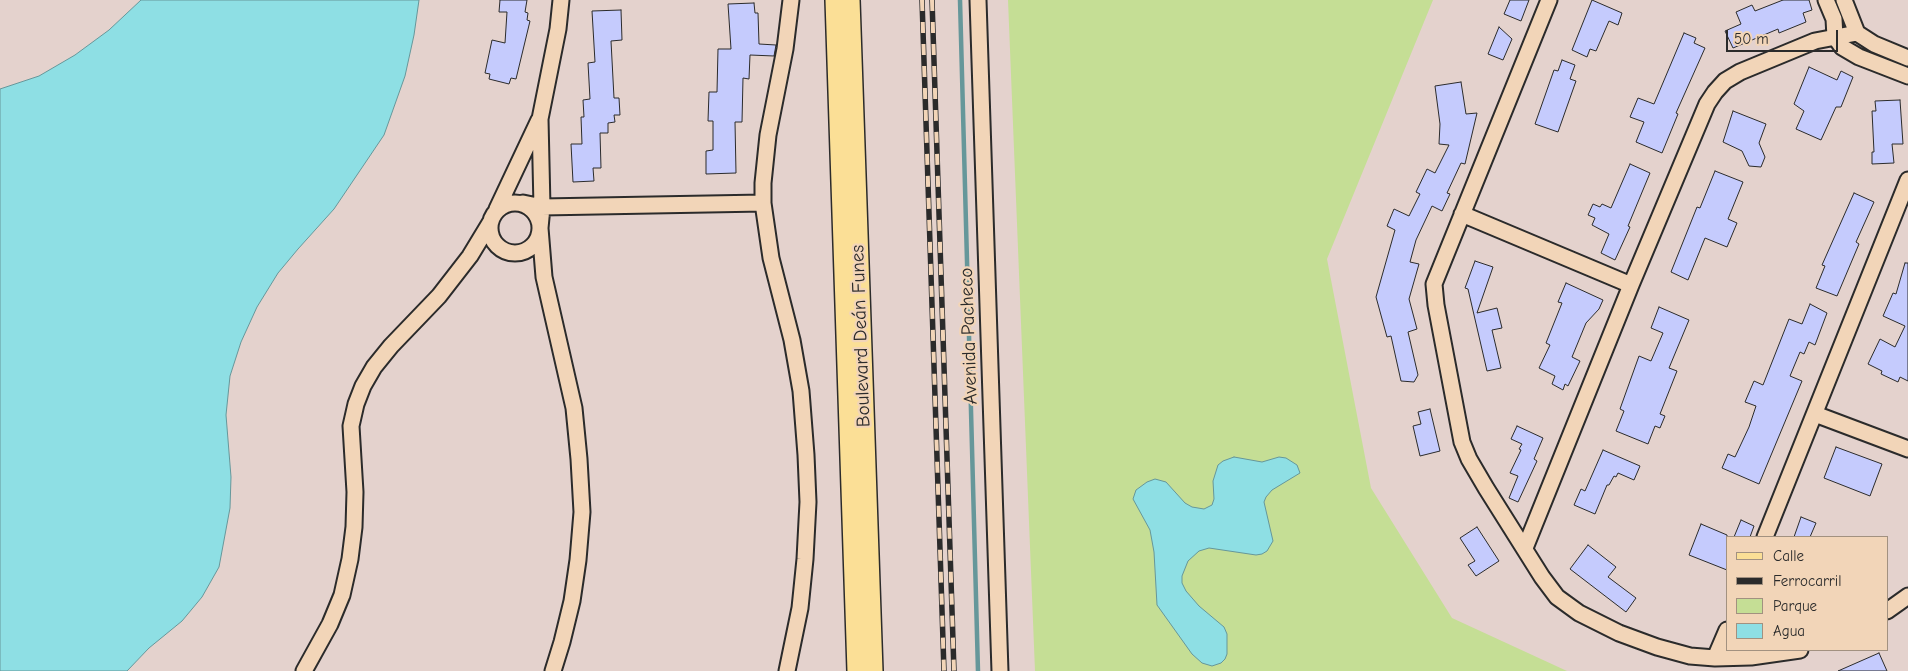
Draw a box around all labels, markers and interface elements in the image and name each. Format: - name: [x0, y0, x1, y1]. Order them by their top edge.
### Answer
- scale bar: [1728, 20, 1840, 52]
- text: 50 m: [1734, 30, 1769, 48]
- street label: Boulevard Deán Funes: [846, 244, 876, 428]
- street label: Avenida Pacheco: [955, 267, 983, 405]
- legend: [1726, 536, 1888, 651]
- text: Calle: [1773, 547, 1804, 565]
- text: Ferrocarril: [1773, 572, 1841, 590]
- text: Parque: [1773, 597, 1817, 615]
- text: Agua: [1773, 622, 1805, 640]

